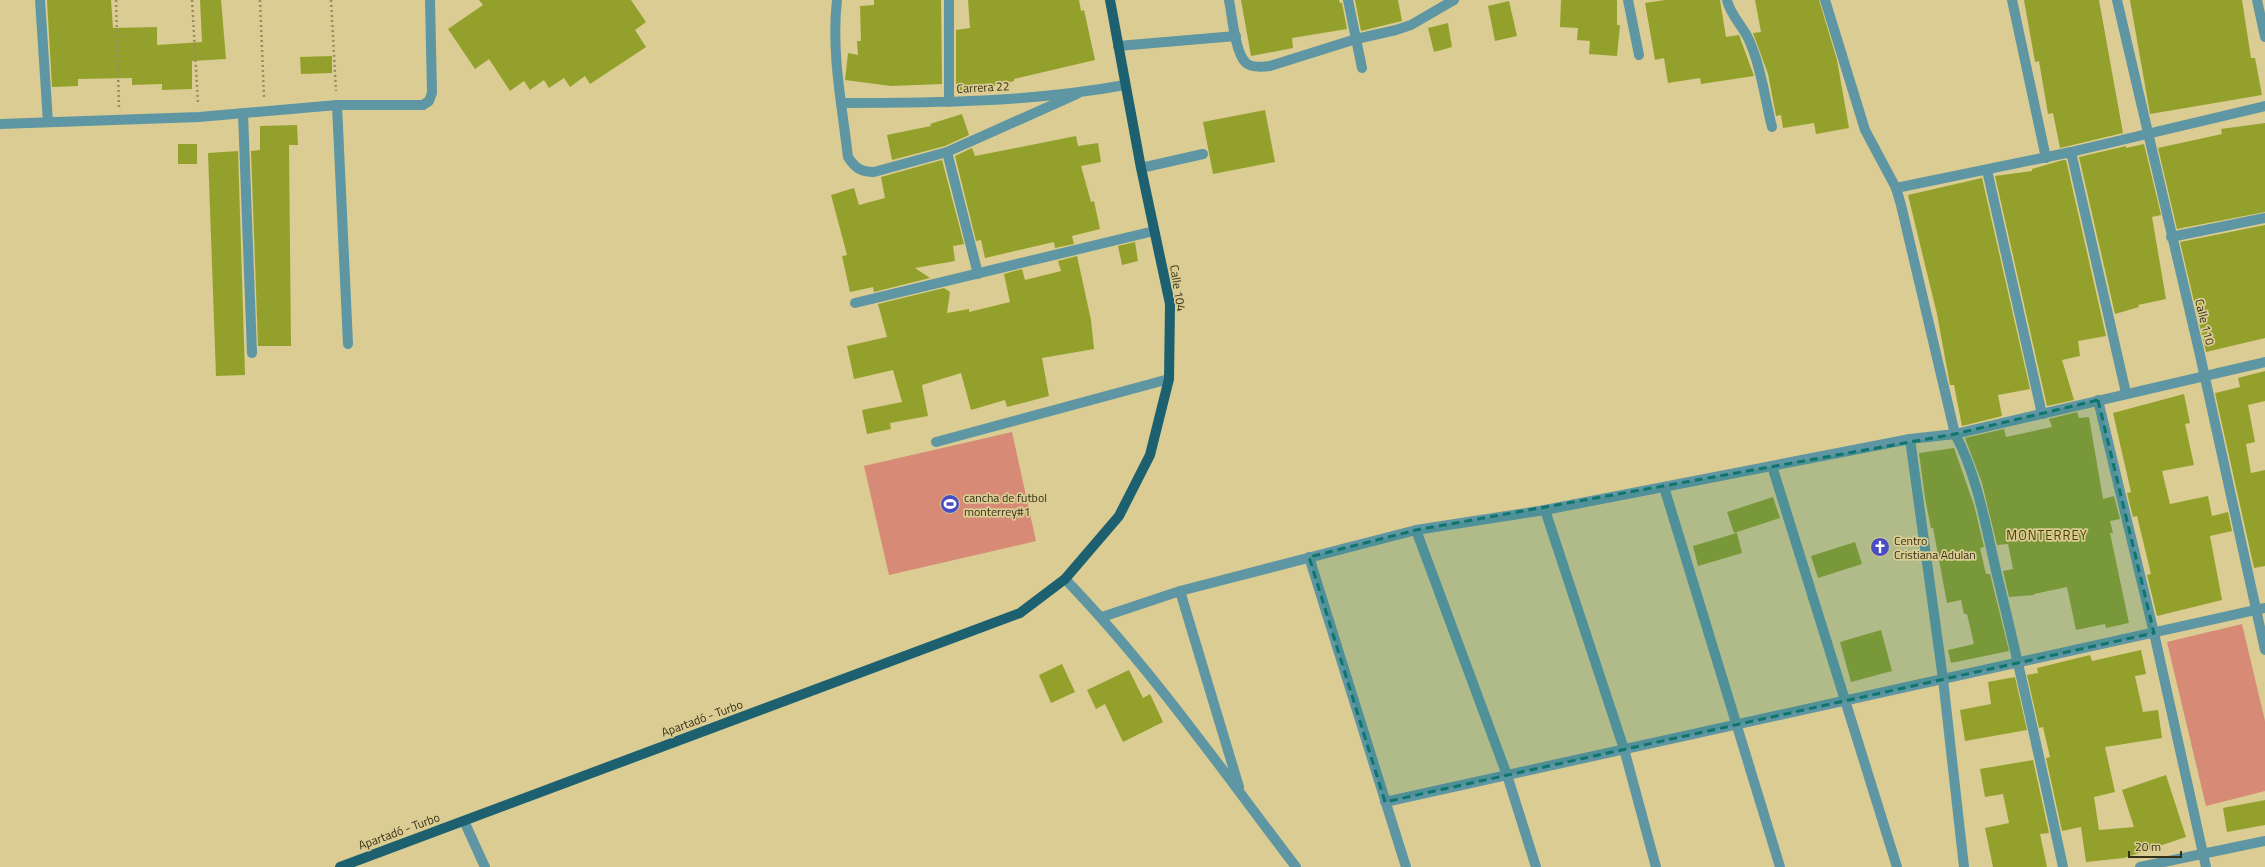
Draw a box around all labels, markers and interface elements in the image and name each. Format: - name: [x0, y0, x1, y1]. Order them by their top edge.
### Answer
- street label: Carrera 22: [956, 76, 1010, 98]
- street label: Calle 104: [1165, 263, 1191, 313]
- street label: Calle 110: [2190, 297, 2220, 347]
- place label: cancha de futbol monterrey#1: [964, 488, 1047, 521]
- sports icon: cancha de futbol monterrey#1: [939, 493, 961, 515]
- district label: MONTERREY: [2006, 525, 2088, 545]
- place label: Centro Cristiana Adulan: [1894, 531, 1976, 564]
- church icon: Centro Cristiana Adulan: [1869, 536, 1891, 558]
- street label: Apartadó - Turbo: [659, 694, 745, 742]
- street label: Apartadó - Turbo: [356, 807, 442, 855]
- scale bar: [2129, 833, 2181, 859]
- text: 20 m: [2135, 837, 2161, 856]

